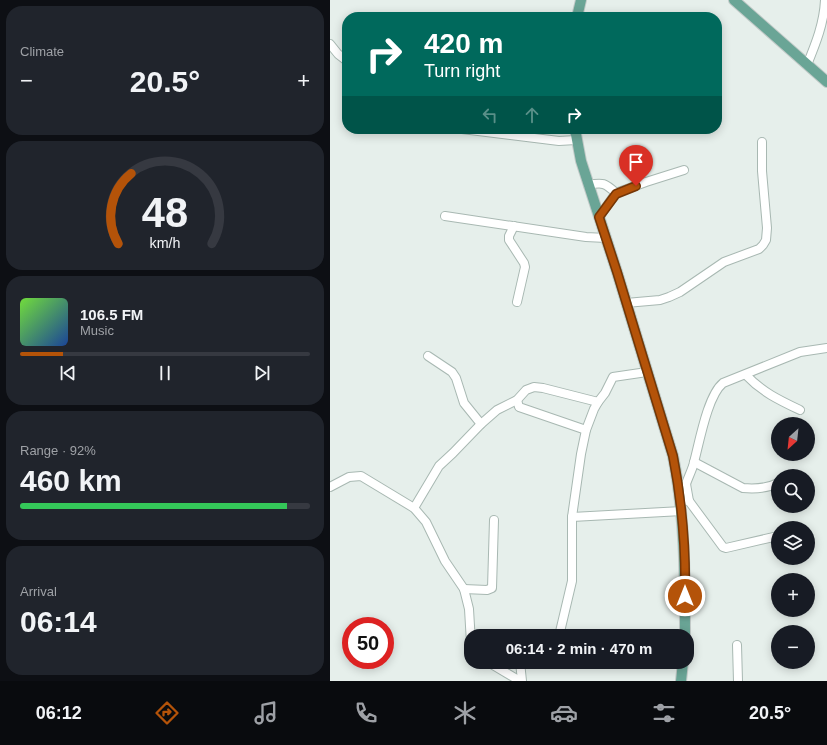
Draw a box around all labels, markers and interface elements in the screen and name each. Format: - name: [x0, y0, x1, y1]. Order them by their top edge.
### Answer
- icon: right: [358, 28, 410, 80]
- text: 420 m: [424, 28, 503, 59]
- text: Climate: [20, 44, 64, 59]
- text: Turn right: [424, 61, 500, 81]
- text: 20.5°: [130, 65, 200, 98]
- text: −: [20, 68, 33, 93]
- text: +: [297, 68, 310, 93]
- icon: left: [479, 104, 501, 126]
- icon: ahead: [521, 104, 543, 126]
- icon: right: [563, 104, 585, 126]
- pin: [619, 145, 653, 186]
- icon: arrive: [625, 151, 647, 173]
- text: 48: [142, 188, 188, 235]
- text: km/h: [150, 234, 181, 250]
- text: 106.5 FM: [80, 306, 143, 323]
- text: Music: [80, 323, 114, 338]
- icon: previous: [57, 362, 79, 384]
- icon: pause: [154, 362, 176, 384]
- icon: next: [251, 362, 273, 384]
- north arrow: [771, 417, 815, 461]
- map controls: [771, 417, 815, 669]
- text: Range · 92%: [20, 443, 96, 458]
- text: 460 km: [20, 464, 122, 497]
- button: search: [771, 469, 815, 513]
- button: layers: [771, 521, 815, 565]
- button: +: [771, 573, 815, 617]
- position arrow: [664, 575, 706, 617]
- text: Arrival: [20, 584, 57, 599]
- text: 06:14: [20, 605, 97, 638]
- speed limit sign: 50: [342, 617, 394, 669]
- button: −: [771, 625, 815, 669]
- text: 06:14 · 2 min · 470 m: [506, 640, 652, 657]
- icon: directions: [153, 699, 181, 727]
- icon: music: [252, 699, 280, 727]
- icon: phone: [352, 699, 380, 727]
- icon: climate: [451, 699, 479, 727]
- icon: car: [550, 699, 578, 727]
- icon: filters: [650, 699, 678, 727]
- text: 06:12: [36, 703, 82, 723]
- text: 20.5°: [749, 703, 791, 723]

